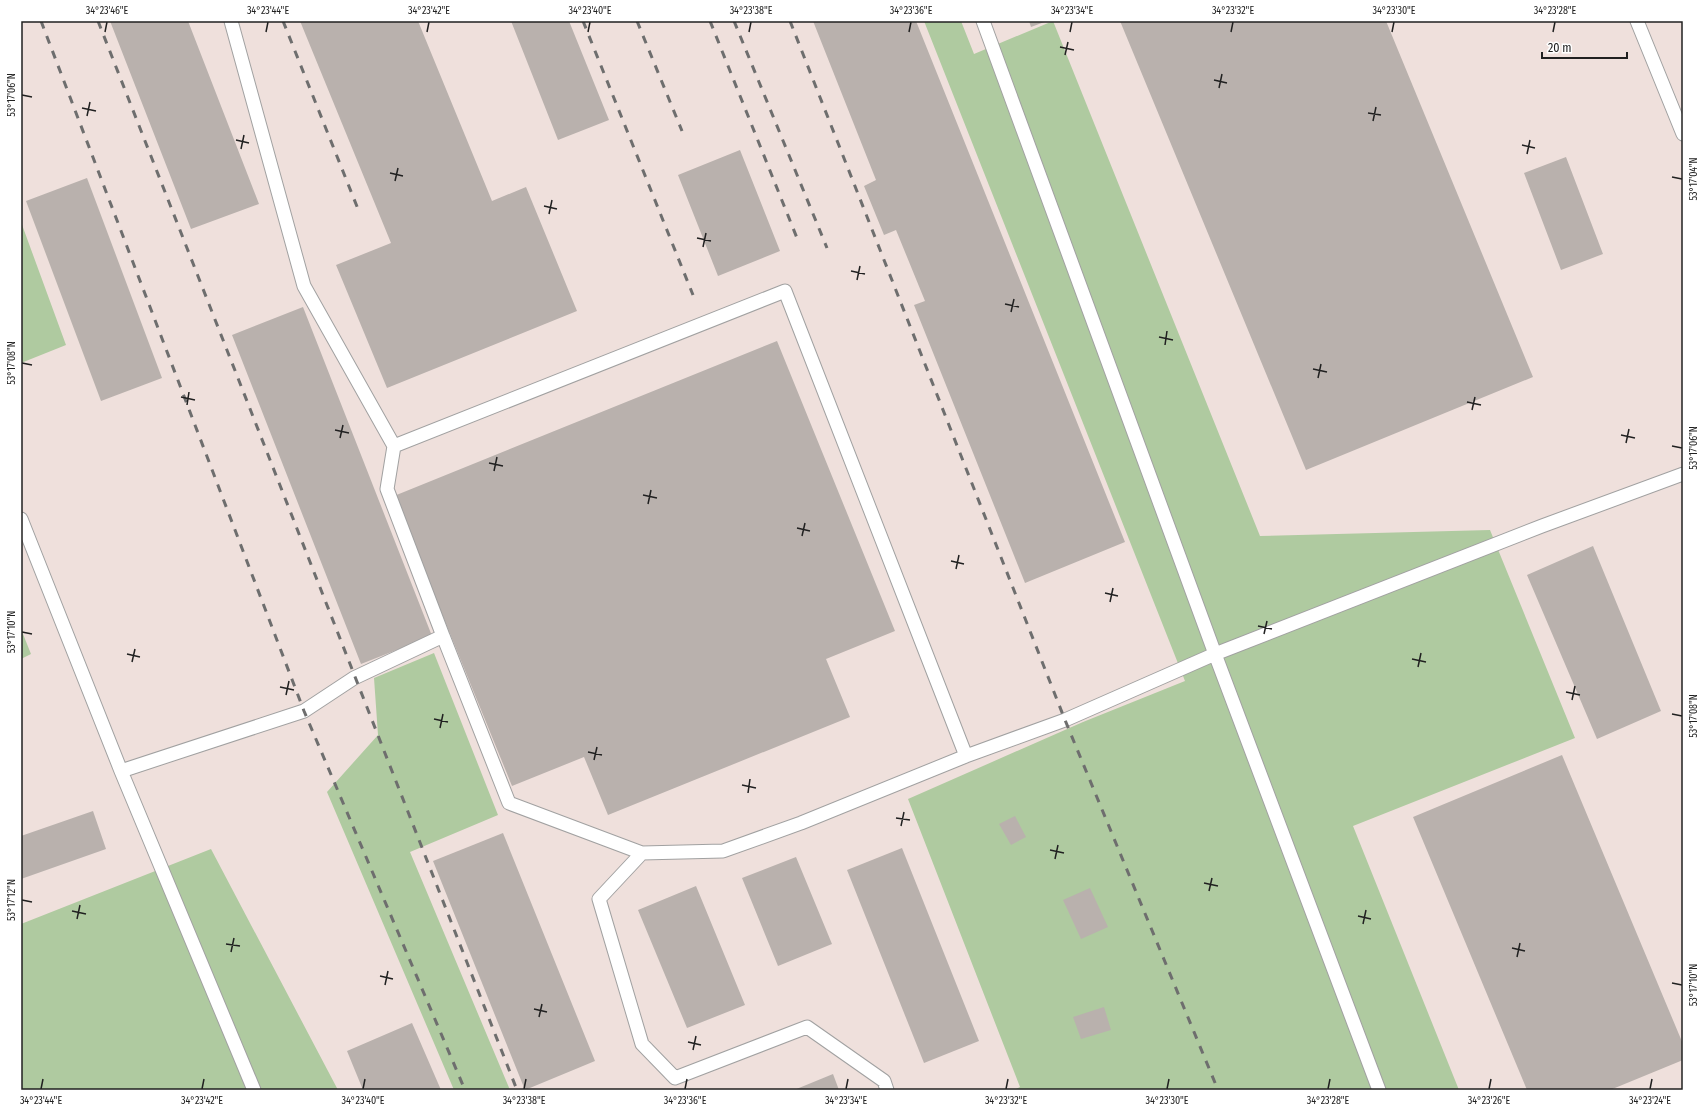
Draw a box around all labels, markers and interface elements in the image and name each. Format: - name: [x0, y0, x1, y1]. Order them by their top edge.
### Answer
- text: 34°23'46"E: [86, 5, 129, 17]
- text: 34°23'44"E: [247, 5, 289, 17]
- text: 34°23'42"E: [408, 5, 450, 17]
- text: 34°23'40"E: [569, 5, 612, 17]
- text: 34°23'38"E: [730, 5, 773, 17]
- text: 34°23'36"E: [890, 5, 933, 17]
- text: 34°23'34"E: [1051, 5, 1093, 17]
- text: 34°23'32"E: [1212, 5, 1254, 17]
- text: 34°23'30"E: [1373, 5, 1416, 17]
- text: 34°23'28"E: [1534, 5, 1577, 17]
- scale bar: [1542, 34, 1627, 60]
- text: 20 m: [1548, 41, 1572, 55]
- text: 53°17'06"N: [6, 73, 18, 117]
- text: 53°17'04"N: [1688, 157, 1700, 201]
- text: 53°17'08"N: [6, 341, 18, 385]
- text: 53°17'06"N: [1688, 426, 1700, 470]
- text: 53°17'10"N: [6, 611, 18, 653]
- text: 53°17'08"N: [1688, 694, 1700, 738]
- text: 53°17'12"N: [6, 879, 18, 921]
- text: 53°17'10"N: [1688, 964, 1700, 1006]
- text: 34°23'44"E: [20, 1095, 62, 1107]
- text: 34°23'42"E: [181, 1095, 223, 1107]
- text: 34°23'40"E: [342, 1095, 385, 1107]
- text: 34°23'38"E: [503, 1095, 546, 1107]
- text: 34°23'36"E: [664, 1095, 707, 1107]
- text: 34°23'34"E: [825, 1095, 867, 1107]
- text: 34°23'32"E: [985, 1095, 1027, 1107]
- text: 34°23'30"E: [1146, 1095, 1189, 1107]
- text: 34°23'28"E: [1307, 1095, 1350, 1107]
- text: 34°23'26"E: [1468, 1095, 1511, 1107]
- text: 34°23'24"E: [1629, 1095, 1671, 1107]

